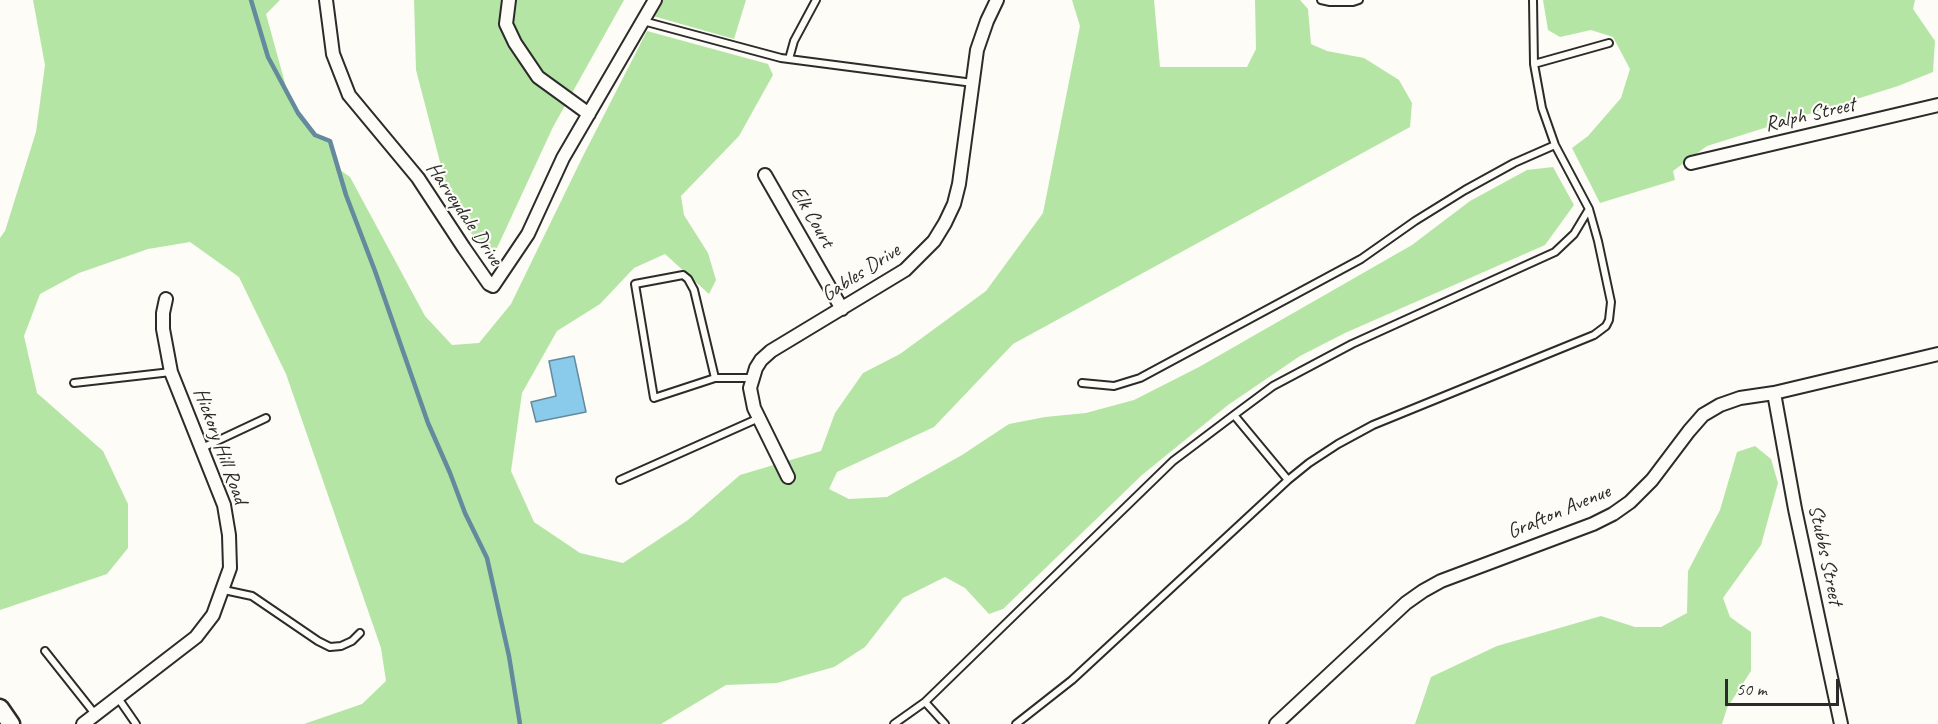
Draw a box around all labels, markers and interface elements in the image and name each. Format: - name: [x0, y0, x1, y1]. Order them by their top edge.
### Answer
- street label: Ralph Street: [1762, 92, 1858, 138]
- street label: Harveydale Drive: [420, 157, 508, 271]
- street label: Elk Court: [784, 182, 840, 252]
- street label: Gables Drive: [817, 238, 905, 308]
- street label: Hickory Hill Road: [187, 385, 253, 507]
- street label: Grafton Avenue: [1504, 479, 1614, 545]
- street label: Stubbs Street: [1802, 503, 1848, 607]
- scale bar: [1728, 667, 1842, 705]
- text: 50 m: [1736, 678, 1767, 700]

